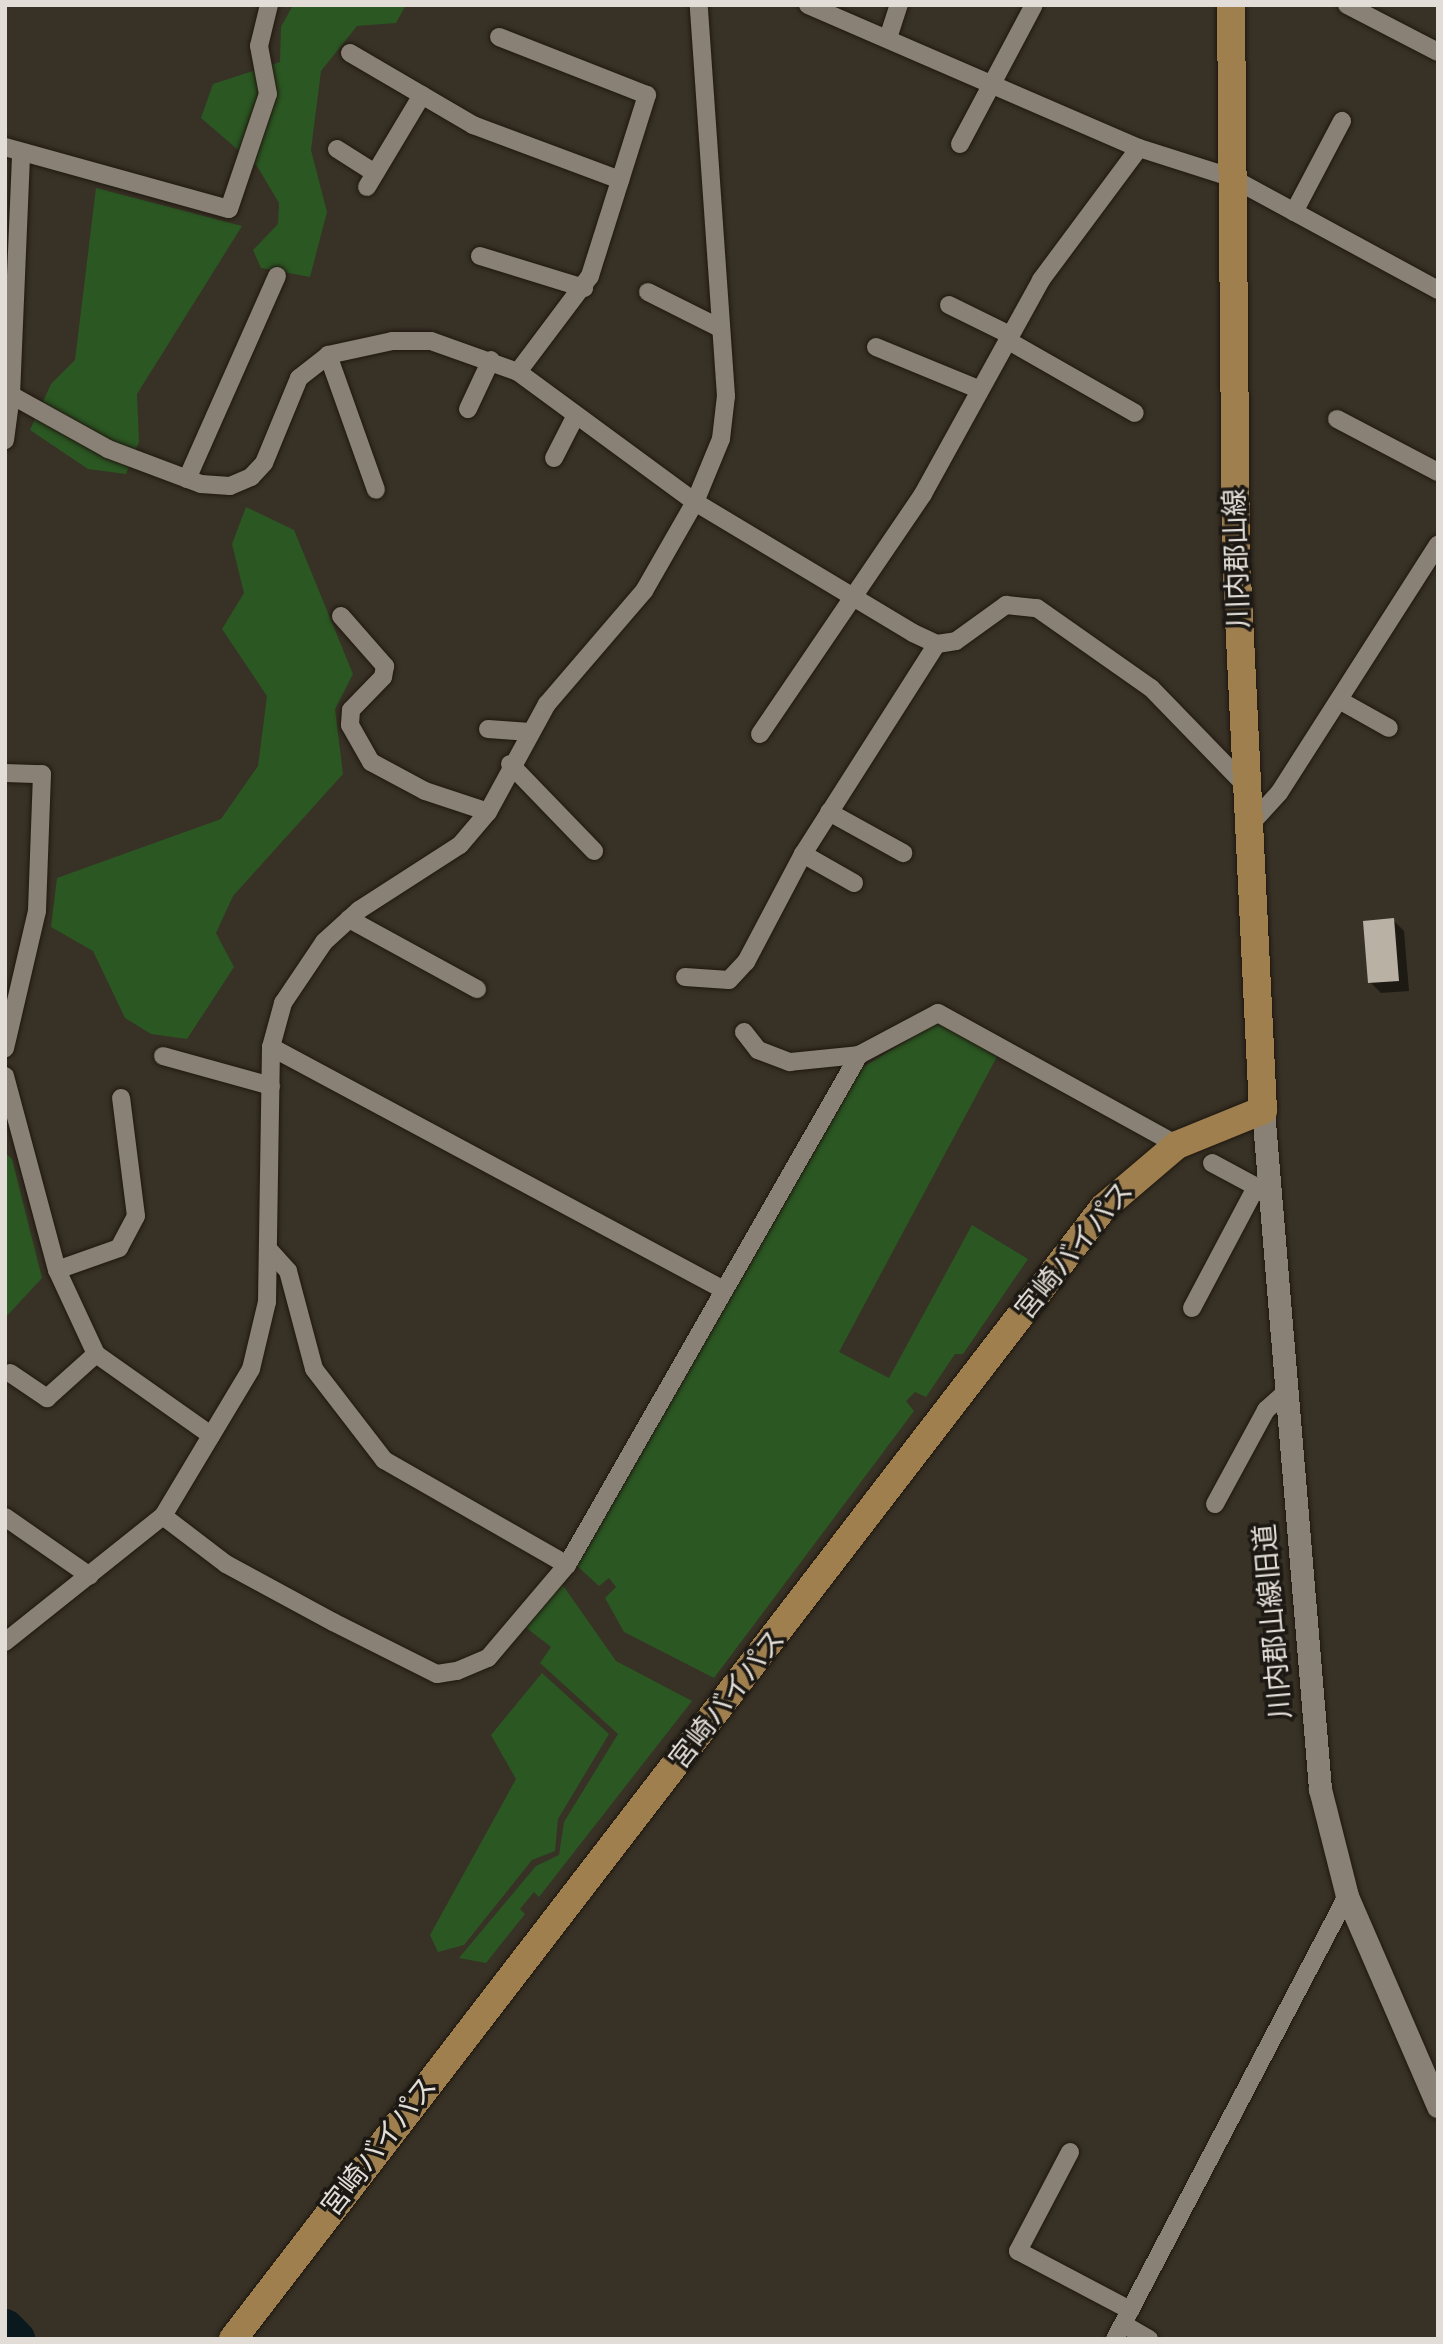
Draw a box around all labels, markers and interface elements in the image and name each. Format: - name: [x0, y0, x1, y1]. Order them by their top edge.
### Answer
- street label: 川内郡山線: [1219, 487, 1257, 629]
- street label: 宮崎バイパス: [1009, 1175, 1141, 1327]
- street label: 川内郡山線旧道: [1249, 1522, 1299, 1720]
- street label: 宮崎バイパス: [663, 1623, 793, 1777]
- street label: 宮崎バイパス: [315, 2070, 445, 2224]

